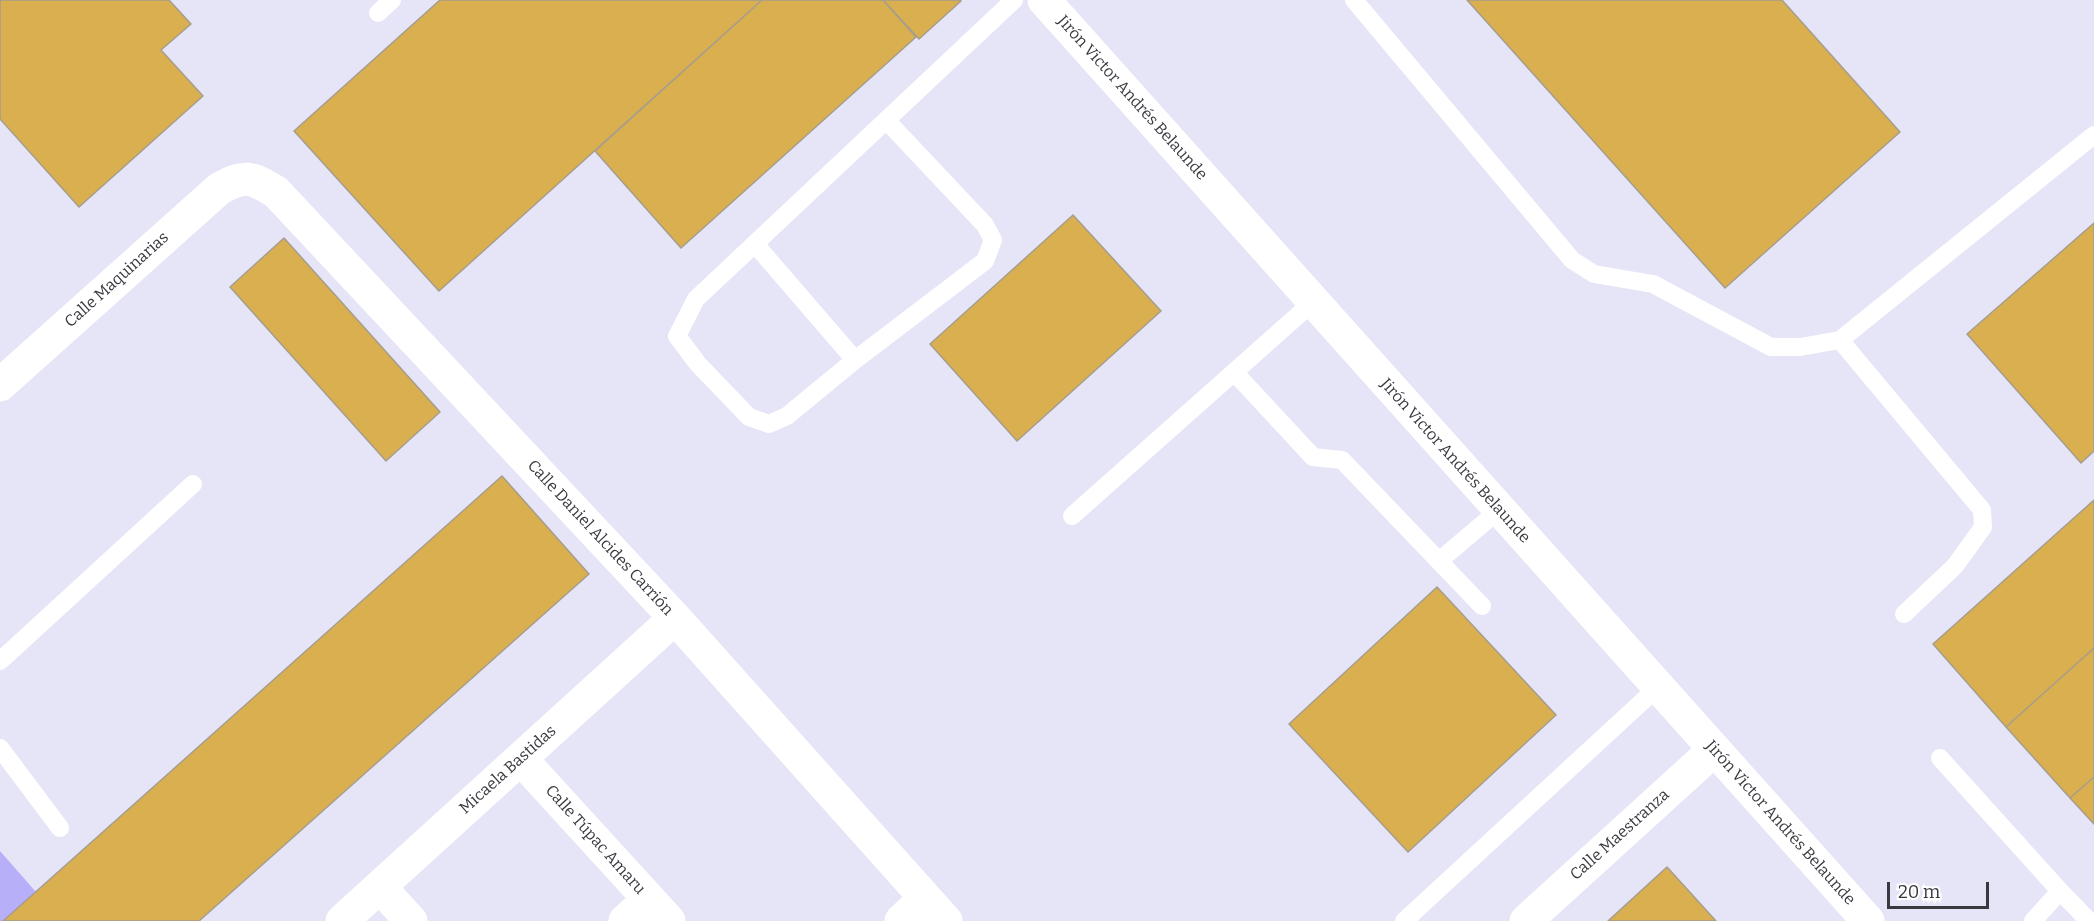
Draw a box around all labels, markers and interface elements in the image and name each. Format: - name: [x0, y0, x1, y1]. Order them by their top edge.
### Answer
- street label: Jirón Victor Andrés Belaunde: [1053, 12, 1211, 184]
- street label: Calle Maquinarias: [61, 228, 173, 332]
- street label: Jirón Victor Andrés Belaunde: [1376, 375, 1534, 547]
- street label: Calle Daniel Alcides Carrión: [523, 456, 677, 620]
- street label: Micaela Bastidas: [456, 722, 560, 818]
- street label: Jirón Victor Andrés Belaunde: [1701, 737, 1859, 909]
- street label: Calle Túpac Amaru: [541, 781, 649, 899]
- street label: Calle Maestranza: [1566, 785, 1674, 885]
- scale bar: [1890, 870, 1992, 908]
- text: 20 m: [1898, 881, 1940, 903]

